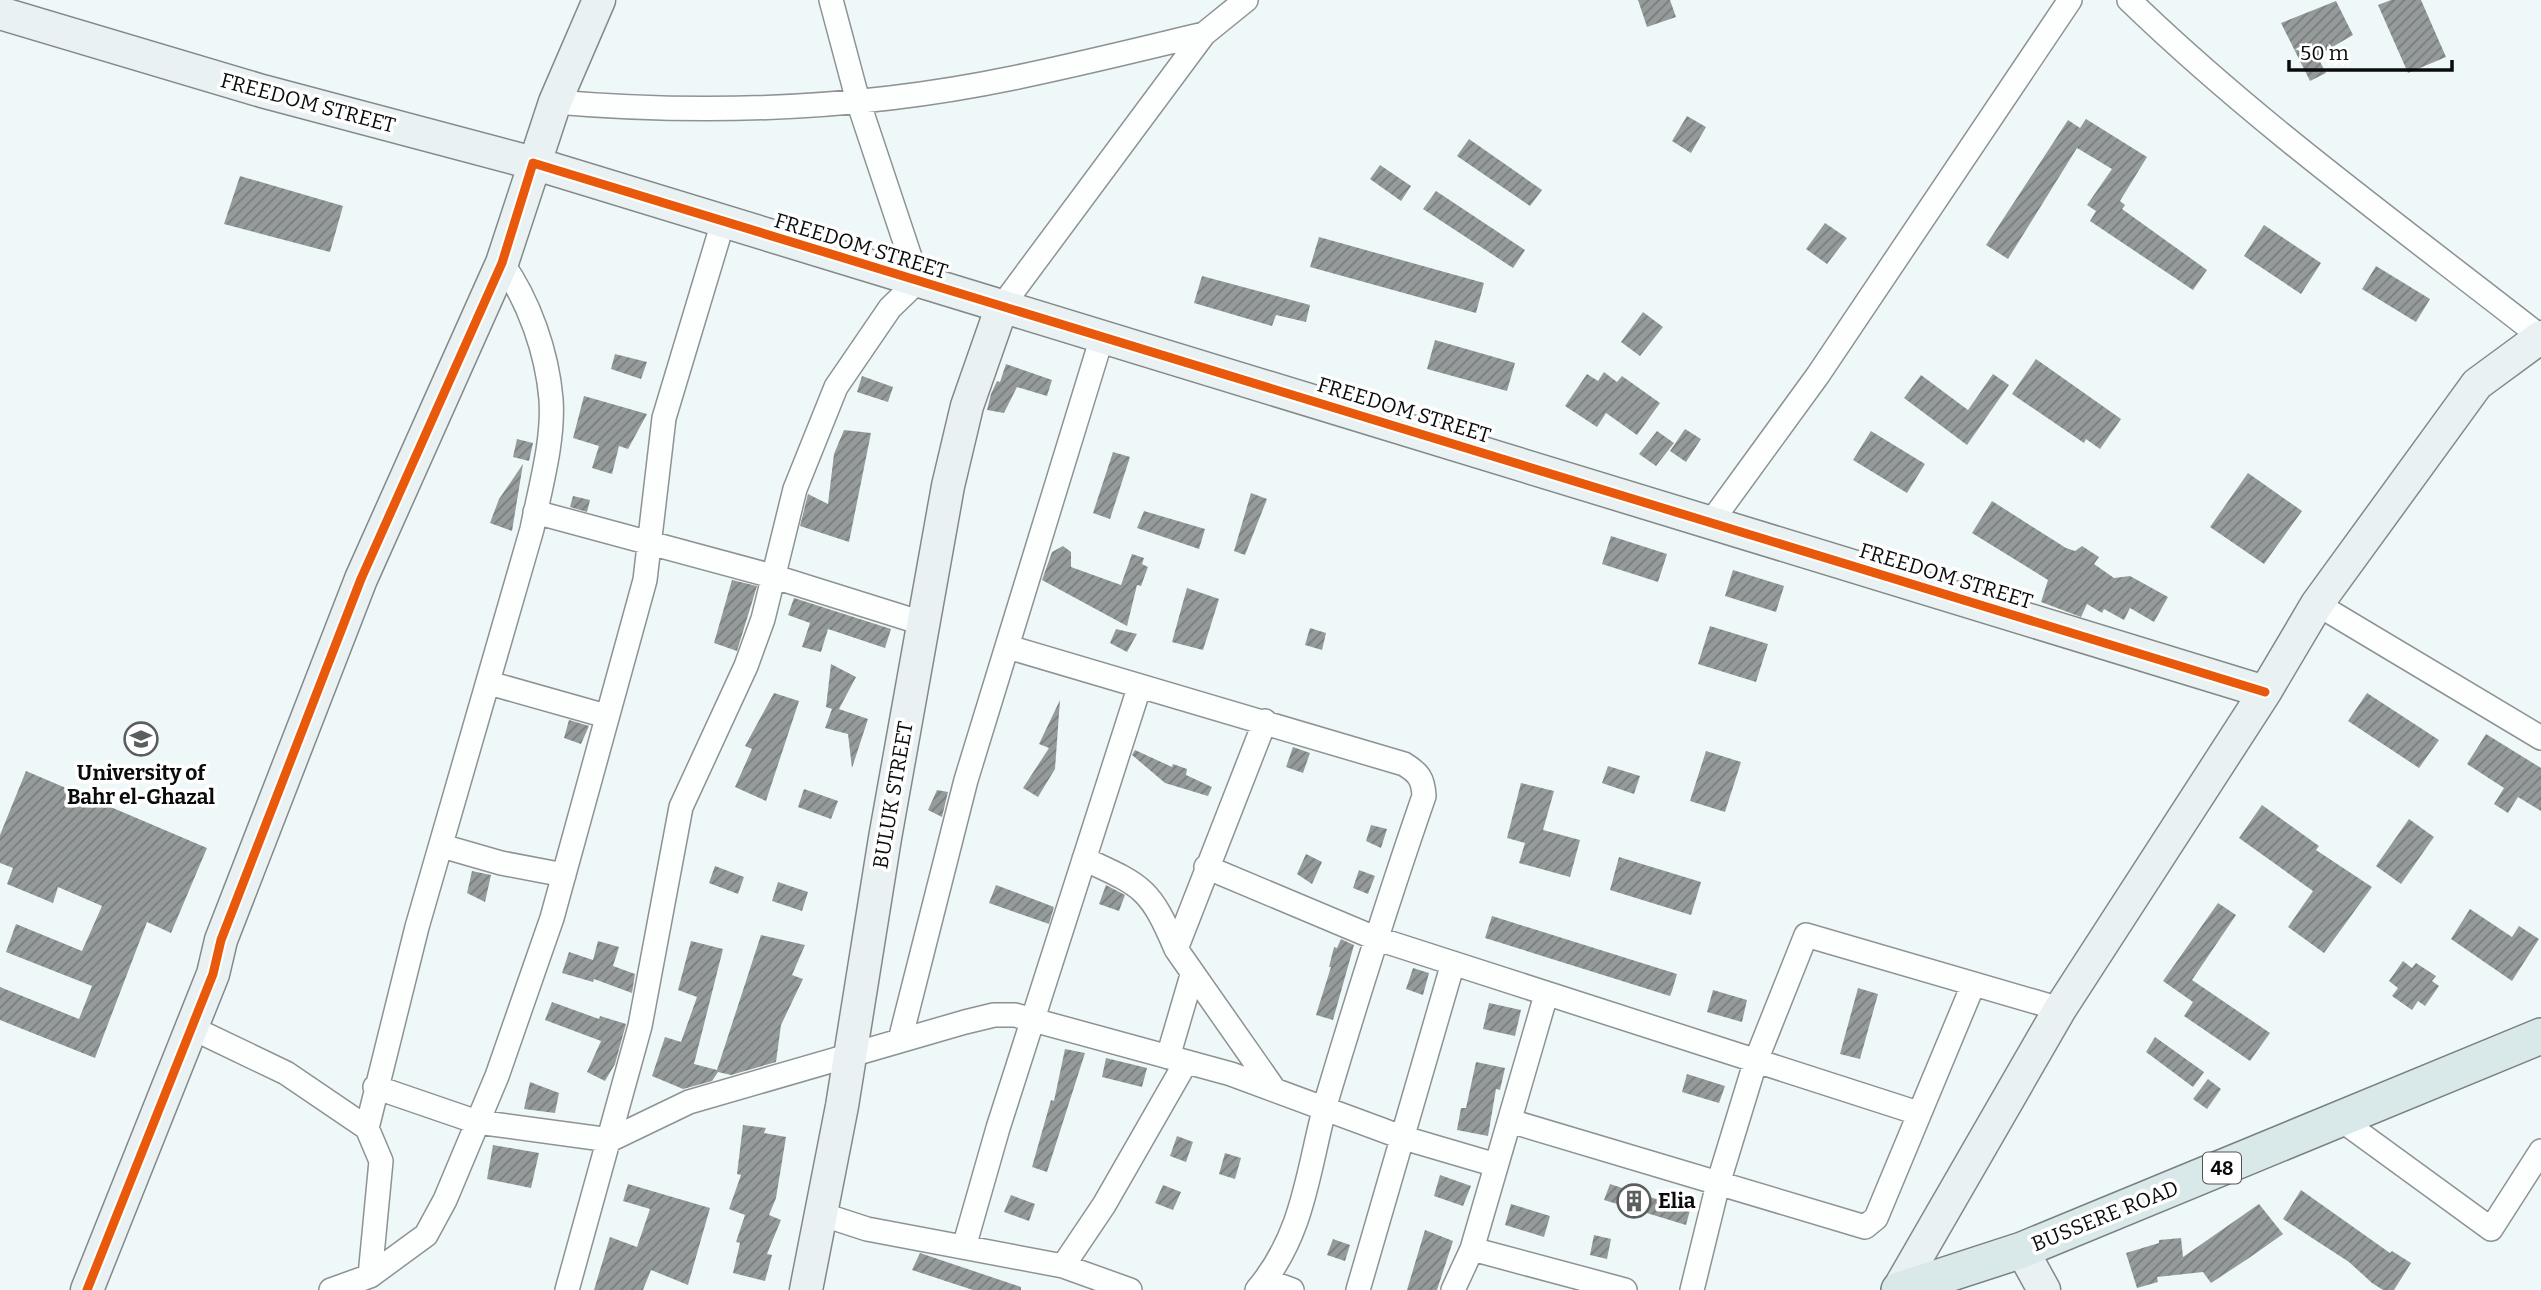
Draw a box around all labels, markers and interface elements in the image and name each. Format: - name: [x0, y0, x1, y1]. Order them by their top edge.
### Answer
- scale bar: [2289, 28, 2452, 72]
- text: 50 m: [2300, 40, 2349, 66]
- street label: FREEDOM STREET: [218, 67, 398, 139]
- street label: FREEDOM STREET: [771, 207, 951, 285]
- street label: FREEDOM STREET: [1314, 371, 1494, 449]
- street label: FREEDOM STREET: [1856, 537, 2036, 615]
- street label: BULUK STREET: [867, 719, 919, 871]
- school or university icon: University of Bahr el-Ghazal: [122, 720, 160, 758]
- place label: University of Bahr el-Ghazal: [67, 760, 216, 810]
- road number: 48: [2203, 1152, 2241, 1184]
- street label: BUSSERE ROAD: [2028, 1175, 2182, 1257]
- building icon: Elia: [1615, 1182, 1653, 1220]
- place label: Elia: [1658, 1188, 1696, 1214]

